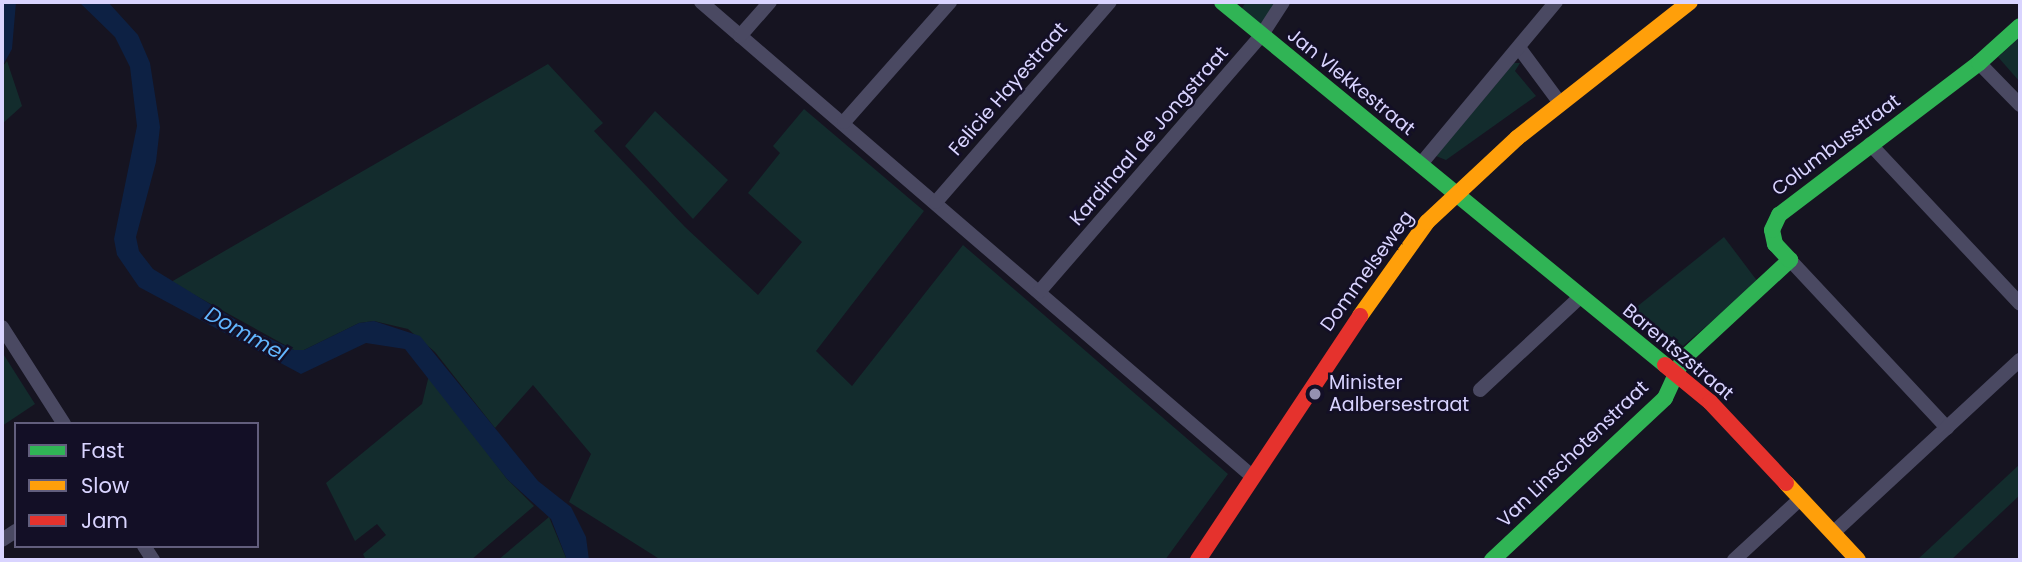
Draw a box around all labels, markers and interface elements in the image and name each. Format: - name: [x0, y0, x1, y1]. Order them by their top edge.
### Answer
- street label: Felicie Hayestraat: [944, 18, 1072, 160]
- street label: Jan Vlekkestraat: [1283, 24, 1419, 140]
- street label: Kardinaal de Jongstraat: [1065, 42, 1233, 230]
- street label: Columbusstraat: [1767, 89, 1905, 201]
- street label: Dommelseweg: [1316, 206, 1418, 336]
- street label: Barentszstraat: [1618, 299, 1738, 405]
- water label: Dommel: [201, 301, 291, 367]
- place label: Minister Aalbersestraat: [1329, 372, 1469, 416]
- street label: Van Linschotenstraat: [1493, 376, 1653, 532]
- marker: Minister Aalbersestraat: [1307, 386, 1323, 402]
- legend: [14, 422, 259, 548]
- text: Fast: [81, 436, 124, 465]
- text: Slow: [81, 471, 129, 500]
- text: Jam: [81, 506, 128, 535]

